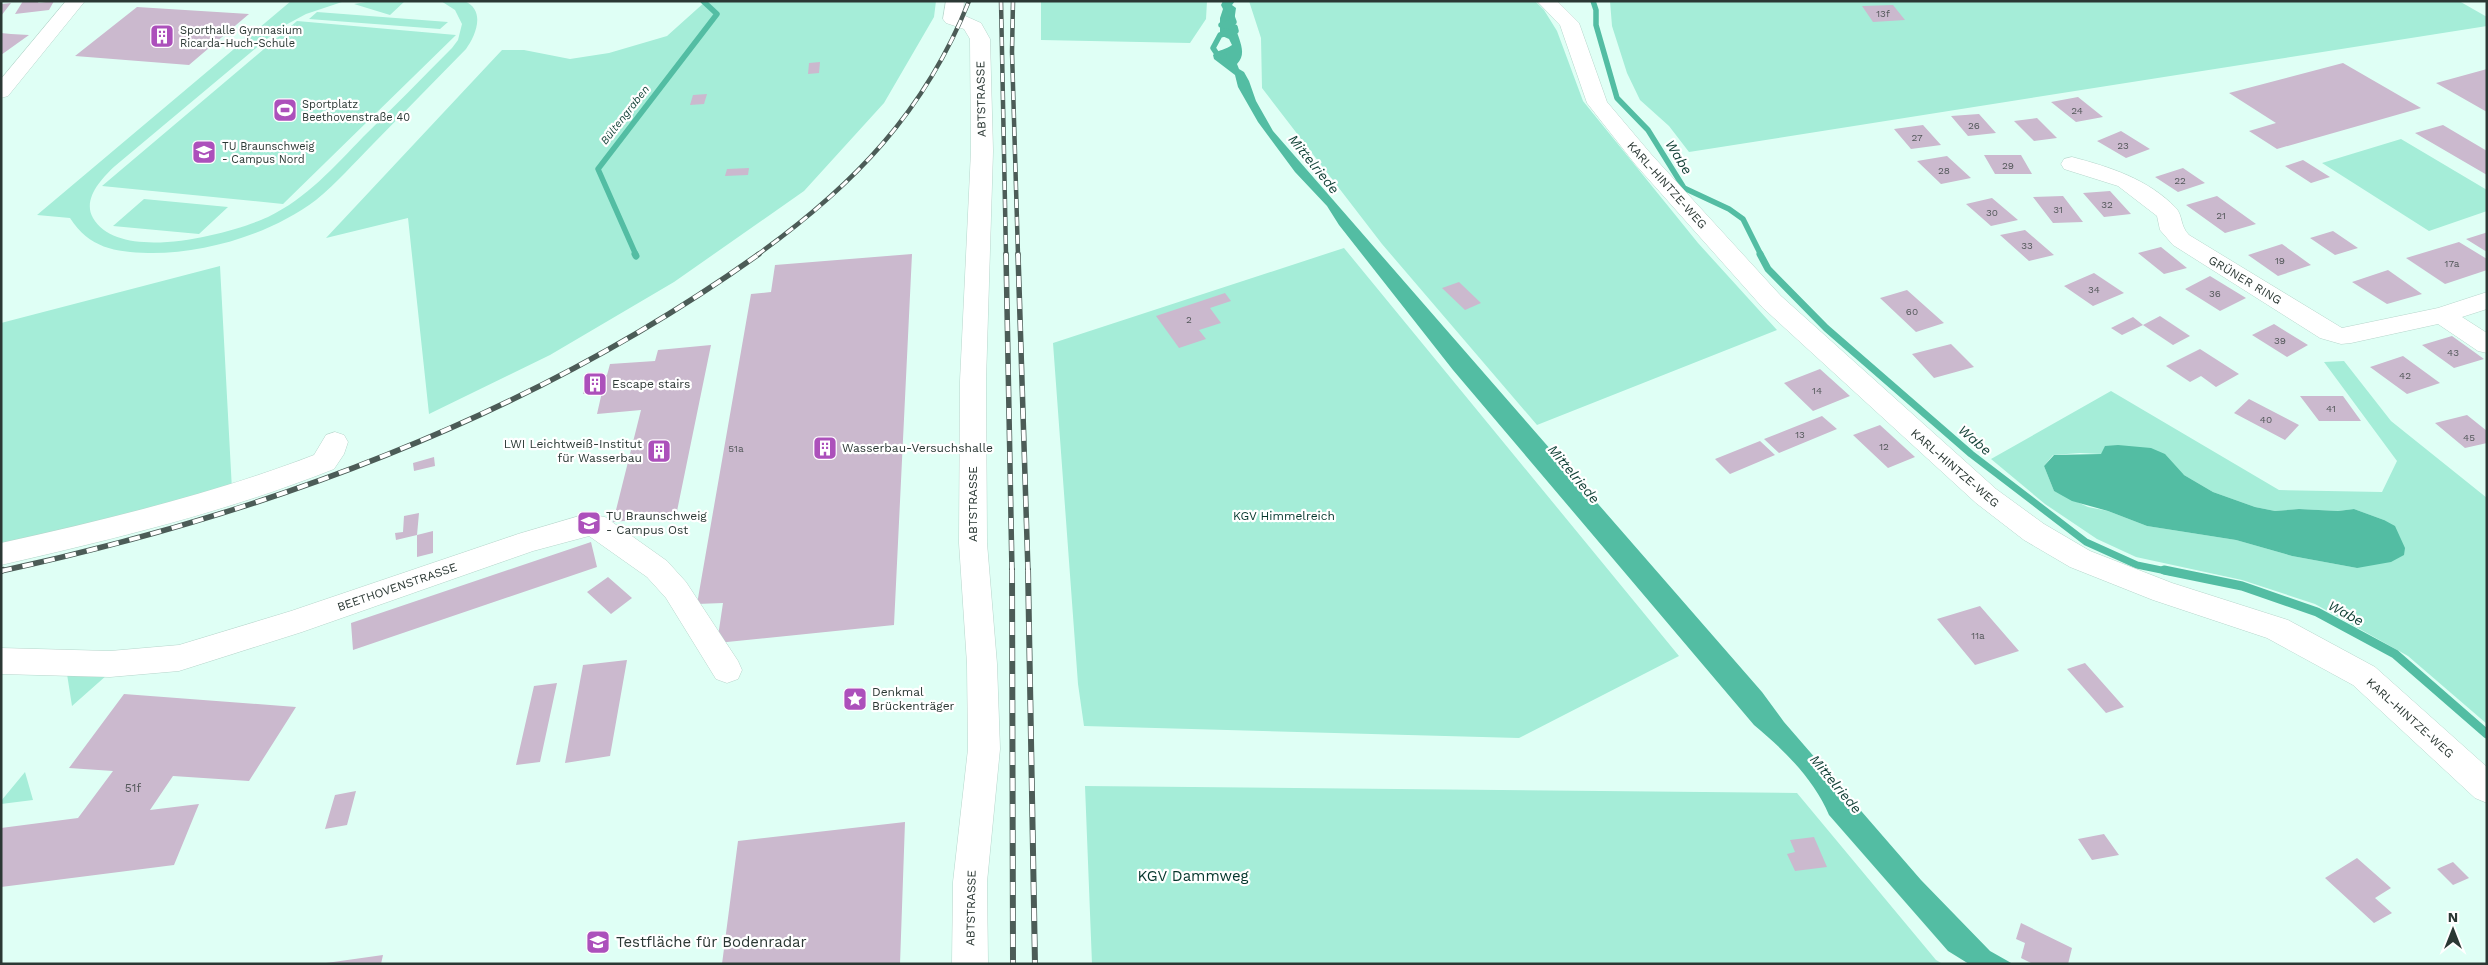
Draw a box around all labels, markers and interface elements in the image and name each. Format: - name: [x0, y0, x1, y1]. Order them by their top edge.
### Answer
- house number: 13f: [1876, 8, 1890, 19]
- building icon: Sporthalle Gymnasium Ricarda-Huch-Schule: [149, 23, 175, 49]
- place label: Sporthalle Gymnasium Ricarda-Huch-Schule: [180, 24, 302, 50]
- street label: ABTSTRASSE: [973, 61, 989, 137]
- water label: Bültengraben: [598, 83, 652, 147]
- sports icon: Sportplatz Beethovenstraße 40: [272, 97, 298, 123]
- place label: Sportplatz Beethovenstraße 40: [302, 98, 410, 124]
- house number: 24: [2071, 105, 2083, 116]
- house number: 26: [1968, 120, 1980, 131]
- water label: Mittelriede: [1285, 131, 1343, 197]
- house number: 27: [1911, 132, 1923, 143]
- water label: Wabe: [1662, 137, 1696, 177]
- school or university icon: TU Braunschweig - Campus Nord: [191, 139, 217, 165]
- street label: KARL-HINTZE-WEG: [1624, 139, 1710, 231]
- place label: TU Braunschweig - Campus Nord: [222, 140, 314, 166]
- house number: 23: [2117, 140, 2129, 151]
- house number: 29: [2002, 160, 2014, 171]
- house number: 28: [1938, 165, 1950, 176]
- house number: 22: [2174, 175, 2186, 186]
- house number: 32: [2101, 199, 2113, 210]
- house number: 31: [2053, 204, 2063, 215]
- house number: 30: [1986, 207, 1998, 218]
- house number: 21: [2216, 210, 2226, 221]
- house number: 33: [2021, 240, 2033, 251]
- street label: GRÜNER RING: [2206, 253, 2284, 307]
- house number: 19: [2275, 255, 2285, 266]
- house number: 17a: [2445, 258, 2460, 269]
- house number: 34: [2088, 284, 2100, 295]
- house number: 36: [2209, 288, 2221, 299]
- house number: 60: [1906, 306, 1918, 317]
- house number: 2: [1186, 314, 1192, 325]
- house number: 39: [2274, 335, 2286, 346]
- house number: 43: [2447, 347, 2459, 358]
- house number: 42: [2399, 370, 2411, 381]
- building icon: Escape stairs: [582, 371, 608, 397]
- place label: Escape stairs: [612, 377, 690, 391]
- house number: 14: [1812, 385, 1822, 396]
- house number: 41: [2326, 403, 2336, 414]
- house number: 40: [2260, 414, 2272, 425]
- water label: Wabe: [1955, 422, 1995, 458]
- street label: KARL-HINTZE-WEG: [1908, 426, 2002, 510]
- house number: 13: [1795, 429, 1805, 440]
- house number: 45: [2463, 432, 2475, 443]
- building icon: Wasserbau-Versuchshalle: [812, 435, 838, 461]
- place label: LWI Leichtweiß-Institut für Wasserbau: [504, 437, 642, 465]
- building icon: LWI Leichtweiß-Institut für Wasserbau: [646, 438, 672, 464]
- place label: Wasserbau-Versuchshalle: [842, 441, 993, 455]
- water label: Mittelriede: [1545, 441, 1603, 507]
- house number: 12: [1879, 441, 1889, 452]
- house number: 51a: [728, 443, 744, 454]
- street label: ABTSTRASSE: [966, 466, 980, 542]
- place label: TU Braunschweig - Campus Ost: [606, 509, 707, 537]
- park label: KGV Himmelreich: [1233, 509, 1335, 523]
- school or university icon: TU Braunschweig - Campus Ost: [576, 510, 602, 536]
- street label: BEETHOVENSTRASSE: [335, 560, 459, 614]
- water label: Wabe: [2325, 597, 2367, 629]
- house number: 11a: [1971, 630, 1985, 641]
- street label: KARL-HINTZE-WEG: [2364, 675, 2456, 761]
- place label: Denkmal Brückenträger: [872, 685, 955, 713]
- place icon: Denkmal Brückenträger: [842, 686, 868, 712]
- water label: Mittelriede: [1807, 751, 1865, 817]
- house number: 51f: [125, 781, 141, 795]
- park label: KGV Dammweg: [1137, 867, 1249, 885]
- street label: ABTSTRASSE: [963, 870, 979, 946]
- north arrow: [2428, 905, 2478, 955]
- text: N: [2448, 909, 2458, 925]
- school or university icon: Testfläche für Bodenradar: [585, 929, 611, 955]
- place label: Testfläche für Bodenradar: [616, 933, 807, 951]

